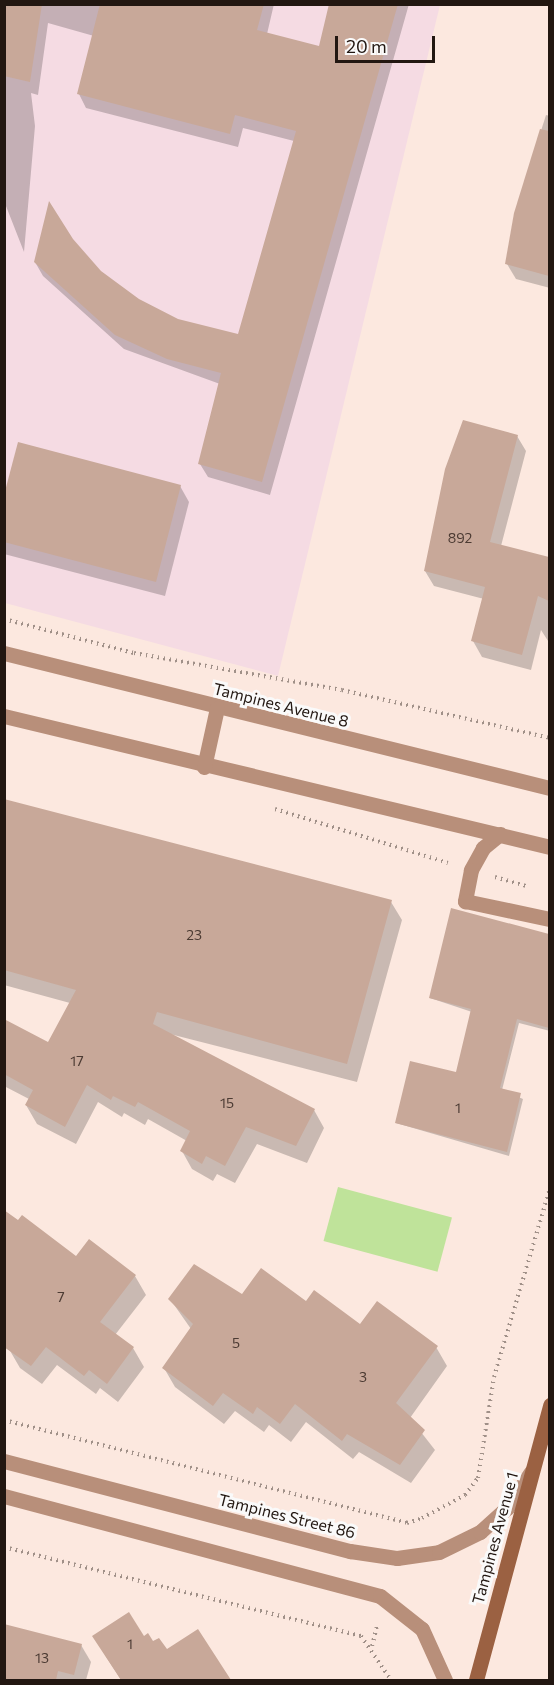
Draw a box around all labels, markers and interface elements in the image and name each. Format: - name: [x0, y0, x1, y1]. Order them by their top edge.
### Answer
- scale bar: [338, 24, 438, 62]
- text: 20 m: [346, 35, 387, 57]
- house number: 892: [448, 530, 472, 546]
- street label: Tampines Avenue 8: [211, 679, 351, 731]
- house number: 23: [186, 927, 202, 943]
- house number: 17: [70, 1053, 84, 1069]
- house number: 15: [220, 1095, 234, 1111]
- house number: 1: [455, 1100, 461, 1116]
- house number: 7: [57, 1289, 65, 1305]
- house number: 5: [232, 1335, 240, 1351]
- house number: 3: [359, 1369, 367, 1385]
- street label: Tampines Avenue 1: [468, 1470, 522, 1606]
- street label: Tampines Street 86: [217, 1490, 357, 1542]
- house number: 1: [127, 1636, 133, 1652]
- house number: 13: [35, 1650, 49, 1666]

